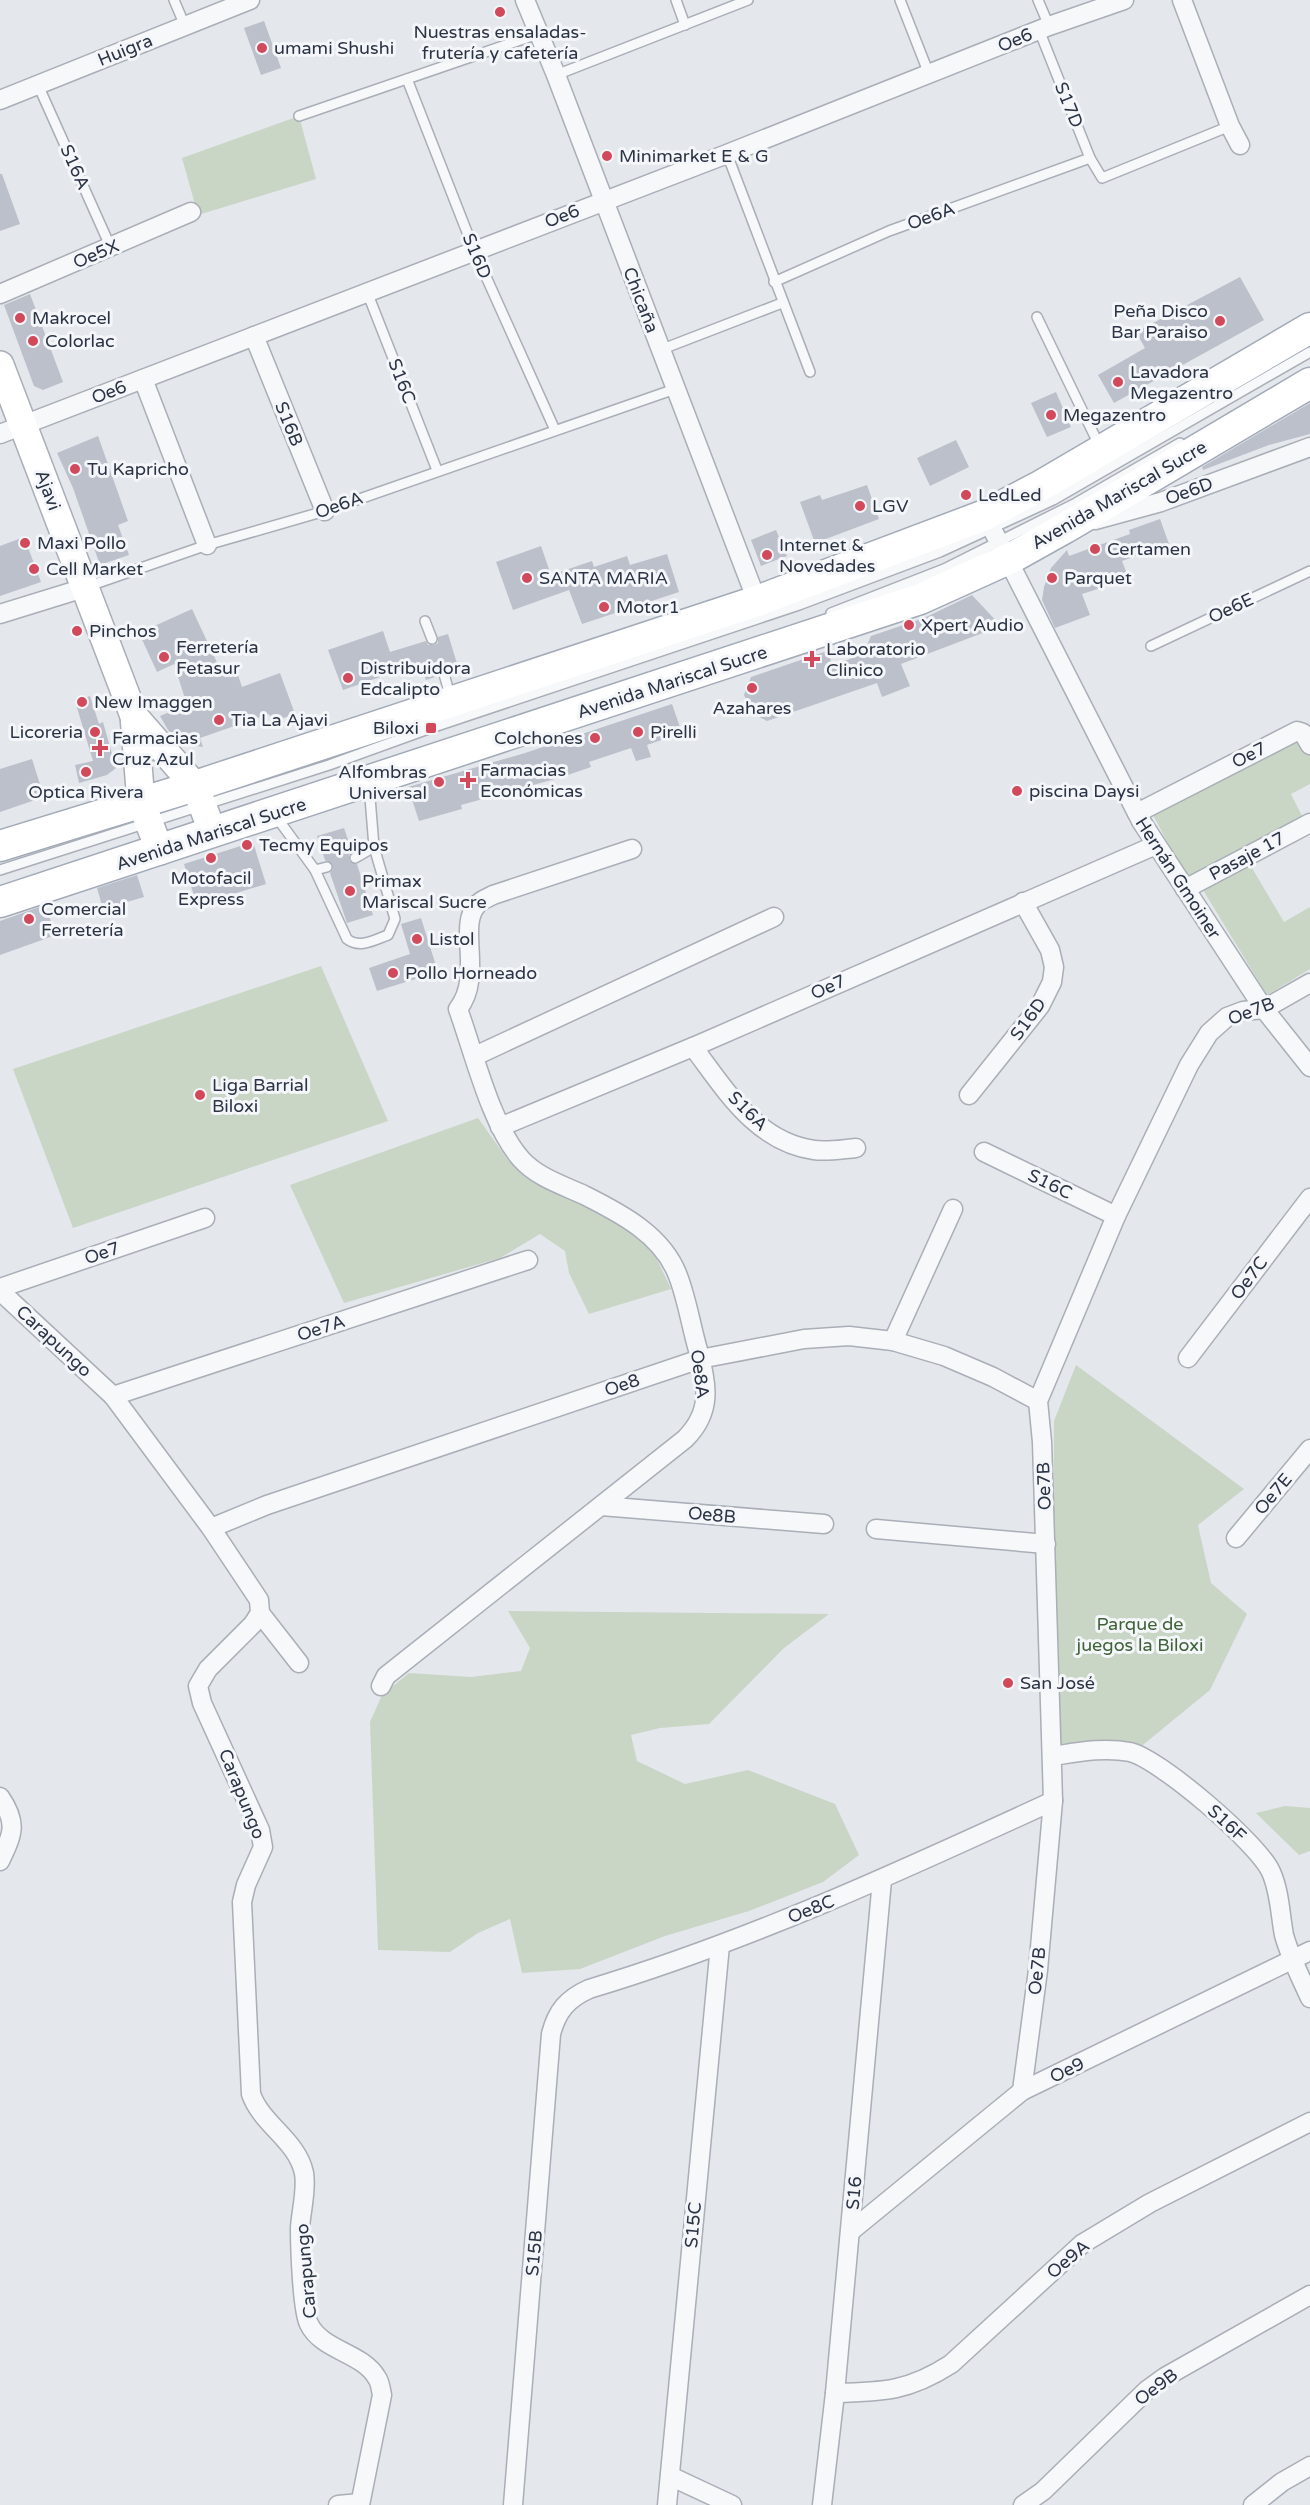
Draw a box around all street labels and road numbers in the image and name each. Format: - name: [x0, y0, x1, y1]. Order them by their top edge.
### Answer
- street label: Oe6: [994, 23, 1036, 57]
- street label: Huigra: [94, 29, 156, 71]
- street label: S17D: [1050, 79, 1088, 131]
- street label: S16A: [55, 141, 95, 193]
- street label: Oe6A: [904, 197, 958, 235]
- street label: Oe6: [541, 199, 583, 233]
- street label: S16D: [458, 230, 496, 282]
- street label: Oe5X: [70, 235, 122, 273]
- street label: Chicaña: [618, 264, 664, 336]
- street label: S16C: [383, 355, 421, 407]
- street label: Oe6: [88, 375, 130, 409]
- street label: S16B: [270, 398, 308, 450]
- street label: Avenida Mariscal Sucre: [1027, 436, 1211, 554]
- street label: Ajavi: [31, 467, 65, 513]
- street label: Oe6D: [1162, 472, 1216, 510]
- street label: Oe6A: [312, 487, 366, 523]
- street label: Oe6E: [1205, 588, 1257, 628]
- street label: Avenida Mariscal Sucre: [574, 641, 770, 723]
- street label: Oe7: [1228, 737, 1270, 773]
- street label: Avenida Mariscal Sucre: [113, 793, 309, 875]
- street label: Hernán Gmoiner: [1130, 813, 1226, 943]
- street label: Pasaje 17: [1205, 827, 1289, 885]
- street label: Oe7: [807, 970, 849, 1004]
- street label: Oe7B: [1225, 992, 1277, 1030]
- street label: S16D: [1005, 993, 1051, 1045]
- street label: S16A: [724, 1087, 772, 1135]
- street label: S16C: [1024, 1164, 1076, 1204]
- street label: Oe7: [82, 1237, 122, 1269]
- street label: Oe7C: [1226, 1252, 1272, 1304]
- street label: Carapungo: [12, 1300, 96, 1382]
- street label: Oe7A: [294, 1310, 348, 1346]
- street label: Oe8A: [686, 1348, 714, 1400]
- street label: Oe8: [602, 1369, 642, 1401]
- street label: Oe7B: [1032, 1462, 1056, 1510]
- street label: Oe7E: [1249, 1469, 1297, 1519]
- street label: Oe8B: [687, 1502, 737, 1528]
- street label: Carapungo: [214, 1746, 270, 1842]
- street label: S16F: [1203, 1800, 1251, 1846]
- street label: Oe8C: [784, 1890, 838, 1928]
- street label: Oe7B: [1024, 1946, 1050, 1996]
- street label: Oe9: [1046, 2052, 1088, 2088]
- street label: S16: [842, 2175, 866, 2211]
- street label: S15C: [680, 2201, 706, 2249]
- street label: Carapungo: [291, 2223, 321, 2319]
- street label: S15B: [521, 2229, 547, 2277]
- street label: Oe9A: [1042, 2235, 1094, 2283]
- street label: Oe9B: [1130, 2364, 1182, 2410]

